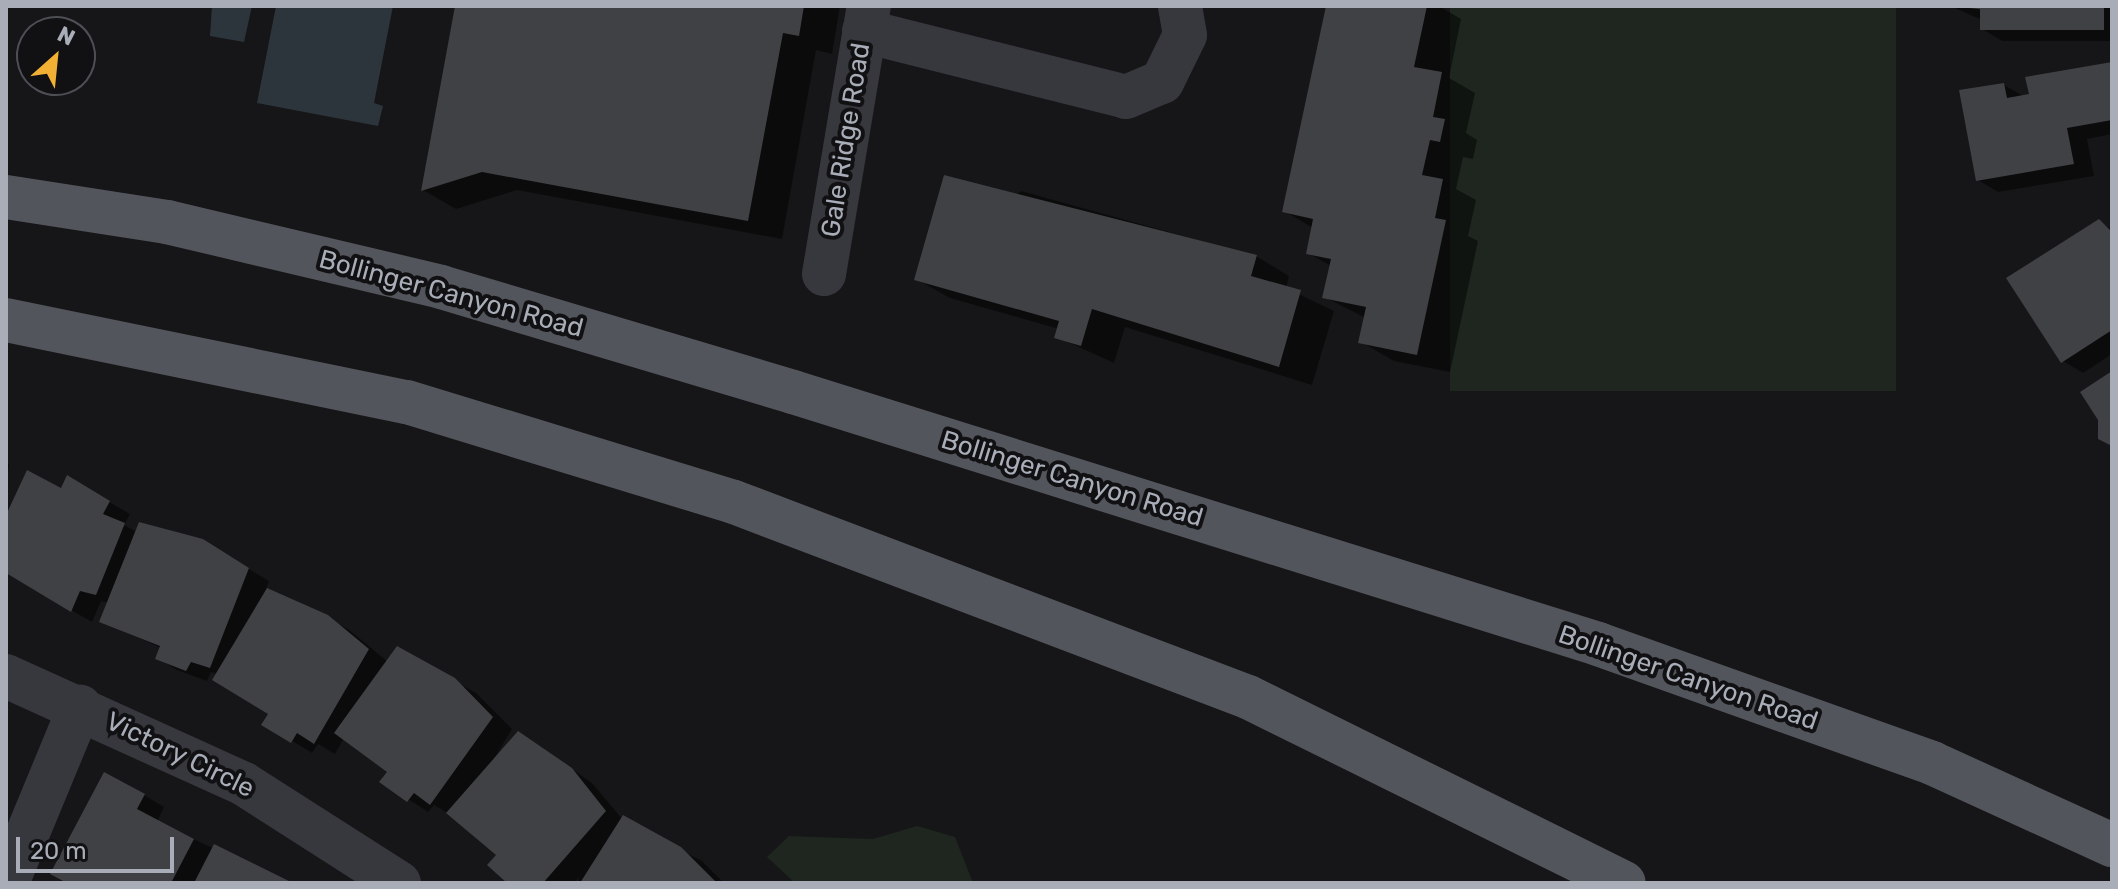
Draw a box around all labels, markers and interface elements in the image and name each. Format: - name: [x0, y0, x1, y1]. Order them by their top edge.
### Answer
- north arrow: [16, 16, 96, 96]
- text: N: [53, 20, 79, 52]
- street label: Gale Ridge Road: [815, 41, 877, 239]
- street label: Bollinger Canyon Road: [315, 244, 587, 344]
- street label: Bollinger Canyon Road: [937, 424, 1207, 534]
- street label: Bollinger Canyon Road: [1554, 619, 1822, 737]
- street label: Victory Circle: [100, 706, 260, 804]
- scale bar: [20, 821, 178, 871]
- text: 20 m: [30, 837, 87, 865]

